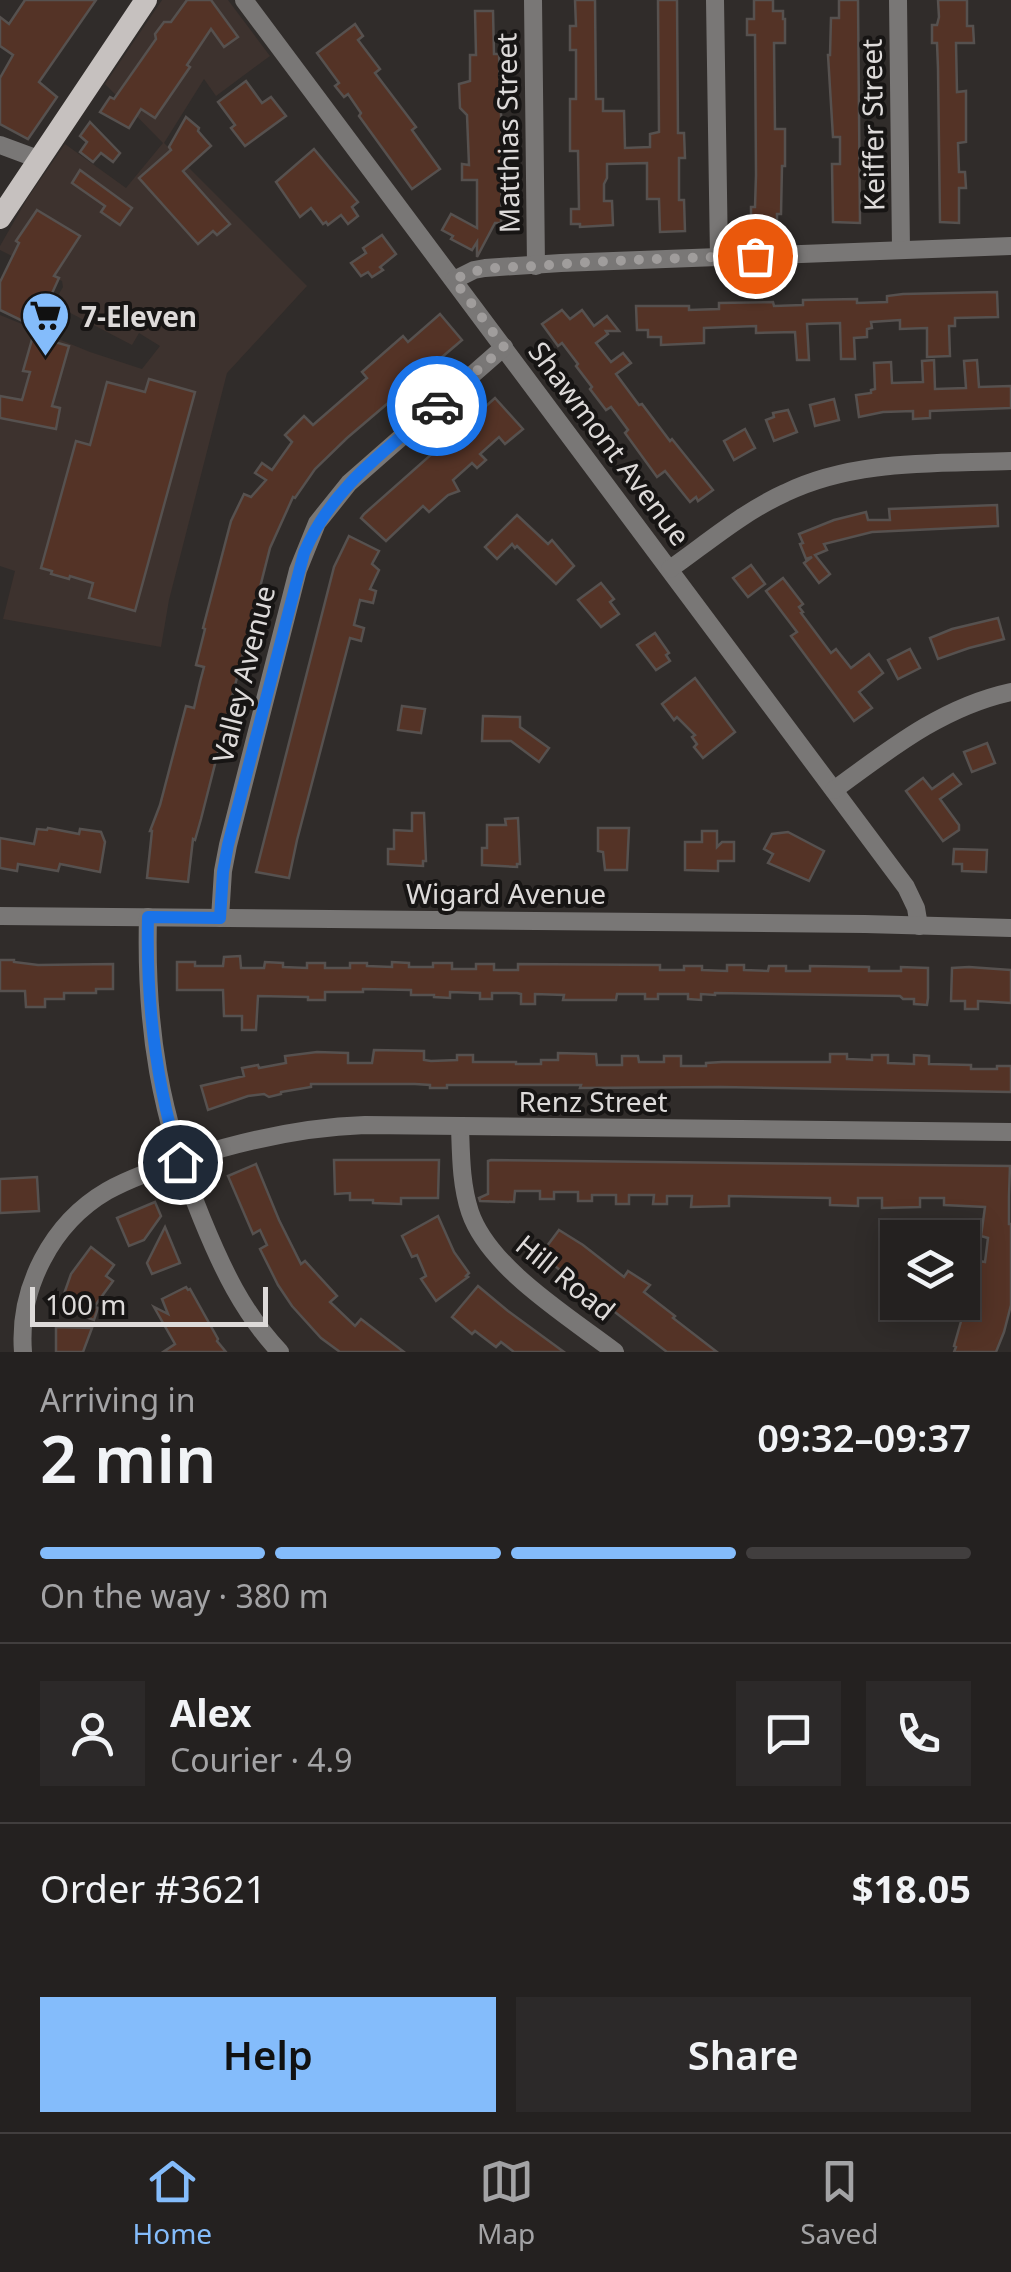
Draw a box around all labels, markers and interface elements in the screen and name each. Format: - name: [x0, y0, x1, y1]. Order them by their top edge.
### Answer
- street label: Matthias Street: [486, 32, 528, 234]
- street label: Keiffer Street: [851, 38, 893, 212]
- pin: [713, 214, 798, 299]
- icon: bag: [728, 229, 783, 284]
- supermarket icon: 7-Eleven: [20, 290, 72, 358]
- place label: 7-Eleven: [81, 297, 197, 335]
- street label: Shawmont Avenue: [521, 333, 699, 553]
- courier: [387, 356, 487, 456]
- icon: car: [410, 379, 465, 434]
- street label: Valley Avenue: [203, 581, 283, 767]
- street label: Wigard Avenue: [406, 874, 606, 912]
- street label: Renz Street: [518, 1082, 668, 1120]
- pin: [138, 1120, 223, 1205]
- icon: home: [153, 1135, 208, 1190]
- map controls: [880, 1220, 980, 1320]
- button: layers: [880, 1220, 980, 1320]
- street label: Hill Road: [509, 1225, 623, 1329]
- scale bar: [30, 1282, 268, 1326]
- text: 100 m: [45, 1285, 127, 1323]
- text: Arriving in: [40, 1378, 195, 1421]
- text: 09:32–09:37: [757, 1411, 971, 1463]
- text: 2 min: [40, 1414, 216, 1502]
- text: On the way · 380 m: [40, 1574, 329, 1617]
- button: person: [40, 1681, 145, 1786]
- button: chat: [736, 1681, 841, 1786]
- button: phone: [866, 1681, 971, 1786]
- text: Alex: [170, 1686, 252, 1738]
- text: Courier · 4.9: [170, 1738, 353, 1781]
- text: Order #3621: [40, 1862, 266, 1914]
- text: $18.05: [852, 1862, 971, 1914]
- button: Help: [40, 1997, 496, 2112]
- button: Share: [516, 1997, 971, 2112]
- tab: Home: [132, 2154, 212, 2252]
- tab: Map: [477, 2154, 535, 2252]
- tab: Saved: [800, 2154, 879, 2252]

